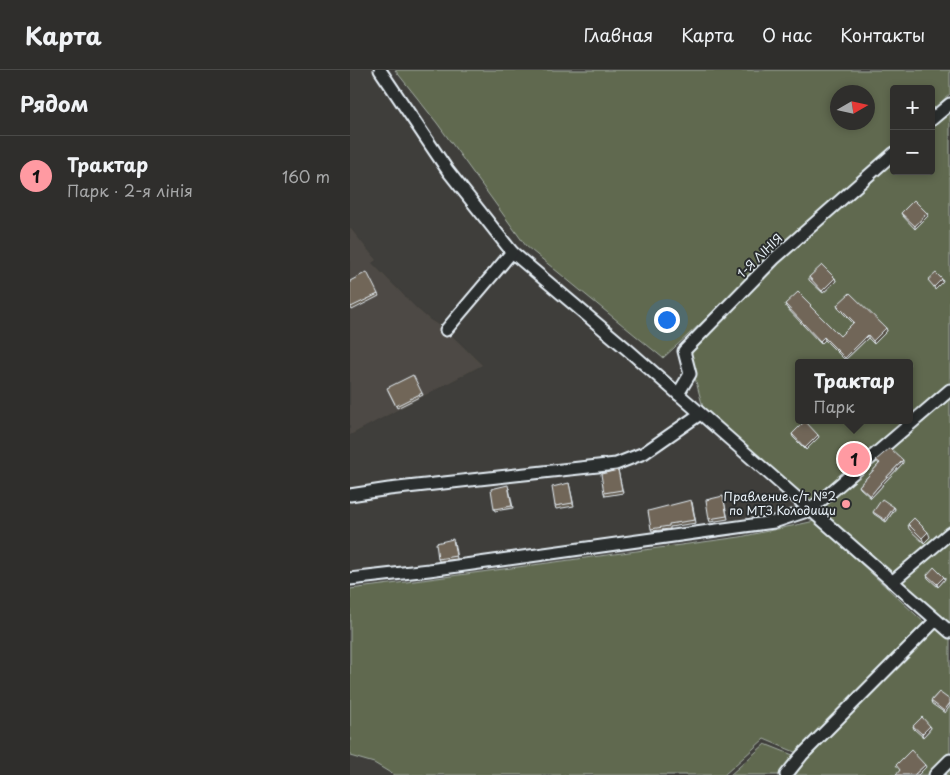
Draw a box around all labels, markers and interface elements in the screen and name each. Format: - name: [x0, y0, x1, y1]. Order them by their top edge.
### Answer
- text: Карта: [25, 17, 102, 53]
- text: Главная: [584, 21, 653, 48]
- text: Карта: [681, 21, 734, 48]
- text: О нас: [762, 21, 812, 48]
- text: Контакты: [840, 21, 925, 48]
- north arrow: [830, 85, 875, 130]
- map controls: [890, 85, 935, 175]
- button: +: [890, 85, 935, 130]
- text: Рядом: [20, 87, 88, 119]
- button: −: [890, 130, 935, 175]
- text: Трактар: [67, 150, 148, 178]
- text: 1: [32, 164, 40, 188]
- text: 160 m: [282, 164, 330, 188]
- text: Парк · 2-я лінія: [67, 178, 193, 202]
- street label: 1-Я ЛІНІЯ: [733, 229, 786, 282]
- your location: [654, 307, 680, 333]
- popup: [795, 359, 913, 424]
- text: Трактар: [813, 366, 895, 394]
- text: Парк: [813, 394, 855, 418]
- pin: 1: [838, 440, 870, 478]
- place label: Правление с/т №2 по МТЗ Колодищи: [724, 487, 836, 519]
- marker: Правление с/т №2 по МТЗ Колодищи: [840, 498, 852, 510]

